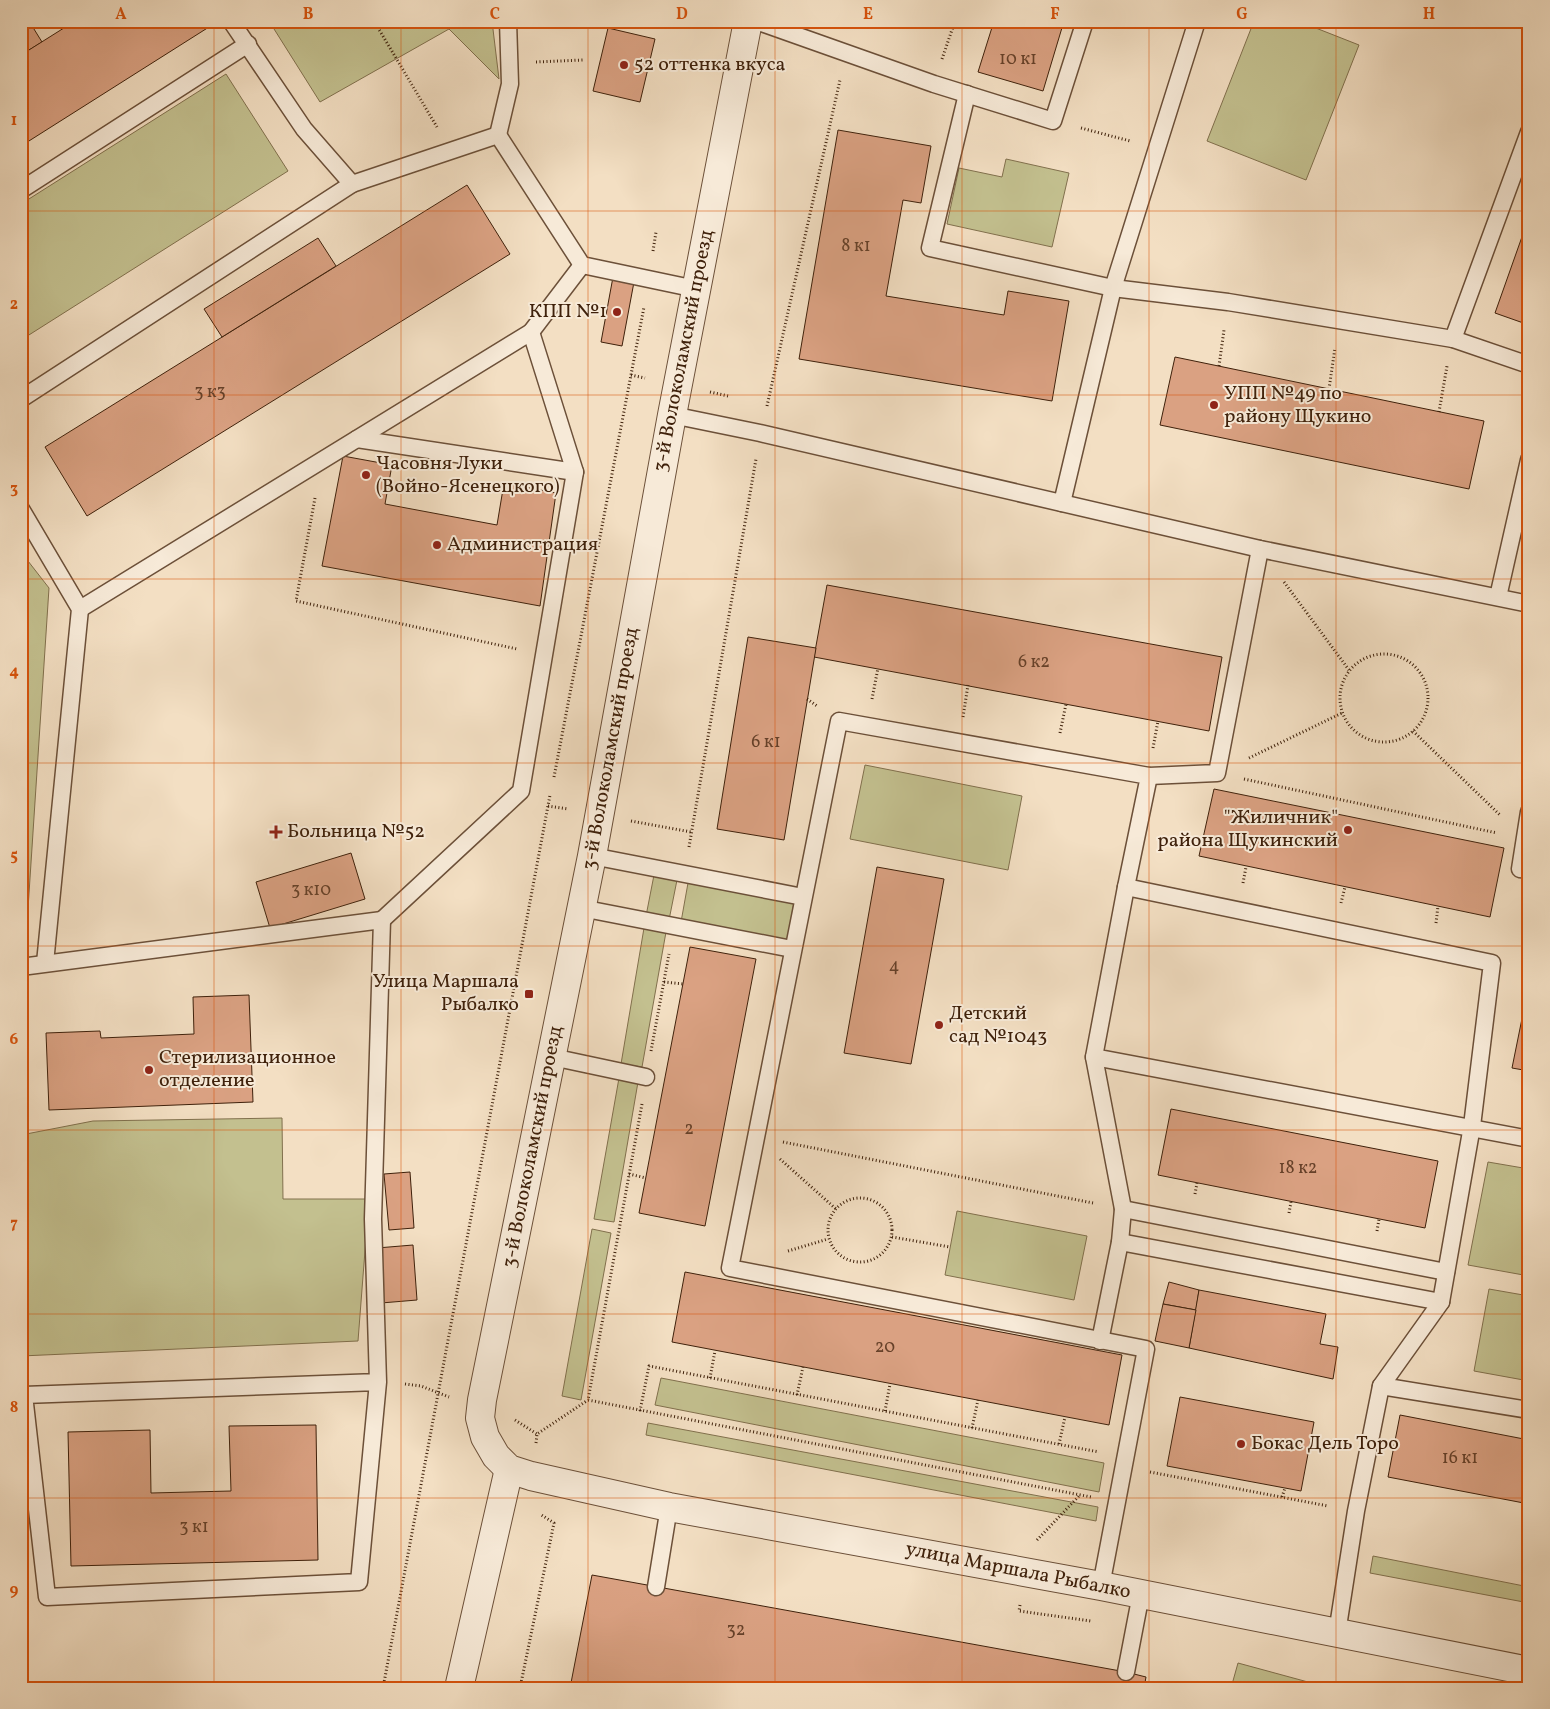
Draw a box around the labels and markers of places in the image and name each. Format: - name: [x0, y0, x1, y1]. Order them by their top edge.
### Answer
- place label: 52 оттенка вкуса: [634, 51, 786, 79]
- marker: 52 оттенка вкуса: [618, 59, 630, 71]
- place label: КПП №1: [529, 298, 607, 326]
- marker: КПП №1: [611, 306, 623, 318]
- place label: УПП №49 по району Щукино: [1224, 380, 1371, 431]
- marker: УПП №49 по району Щукино: [1208, 399, 1220, 411]
- place label: Часовня Луки (Войно-Ясенецкого): [376, 450, 560, 501]
- marker: Часовня Луки (Войно-Ясенецкого): [360, 469, 372, 481]
- place label: Администрация: [447, 531, 598, 559]
- marker: Администрация: [431, 539, 443, 551]
- place label: "Жиличник" района Щукинский: [1157, 804, 1338, 855]
- place label: Больница №52: [287, 818, 425, 846]
- marker: "Жиличник" района Щукинский: [1342, 824, 1354, 836]
- marker: Больница №52: [269, 825, 283, 839]
- place label: Улица Маршала Рыбалко: [372, 968, 519, 1019]
- marker: Улица Маршала Рыбалко: [523, 988, 535, 1000]
- place label: Детский сад №1043: [949, 1000, 1047, 1051]
- marker: Детский сад №1043: [933, 1019, 945, 1031]
- place label: Стерилизационное отделение: [159, 1044, 336, 1095]
- marker: Стерилизационное отделение: [143, 1064, 155, 1076]
- place label: Бокас Дель Торо: [1251, 1430, 1399, 1458]
- marker: Бокас Дель Торо: [1235, 1438, 1247, 1450]

